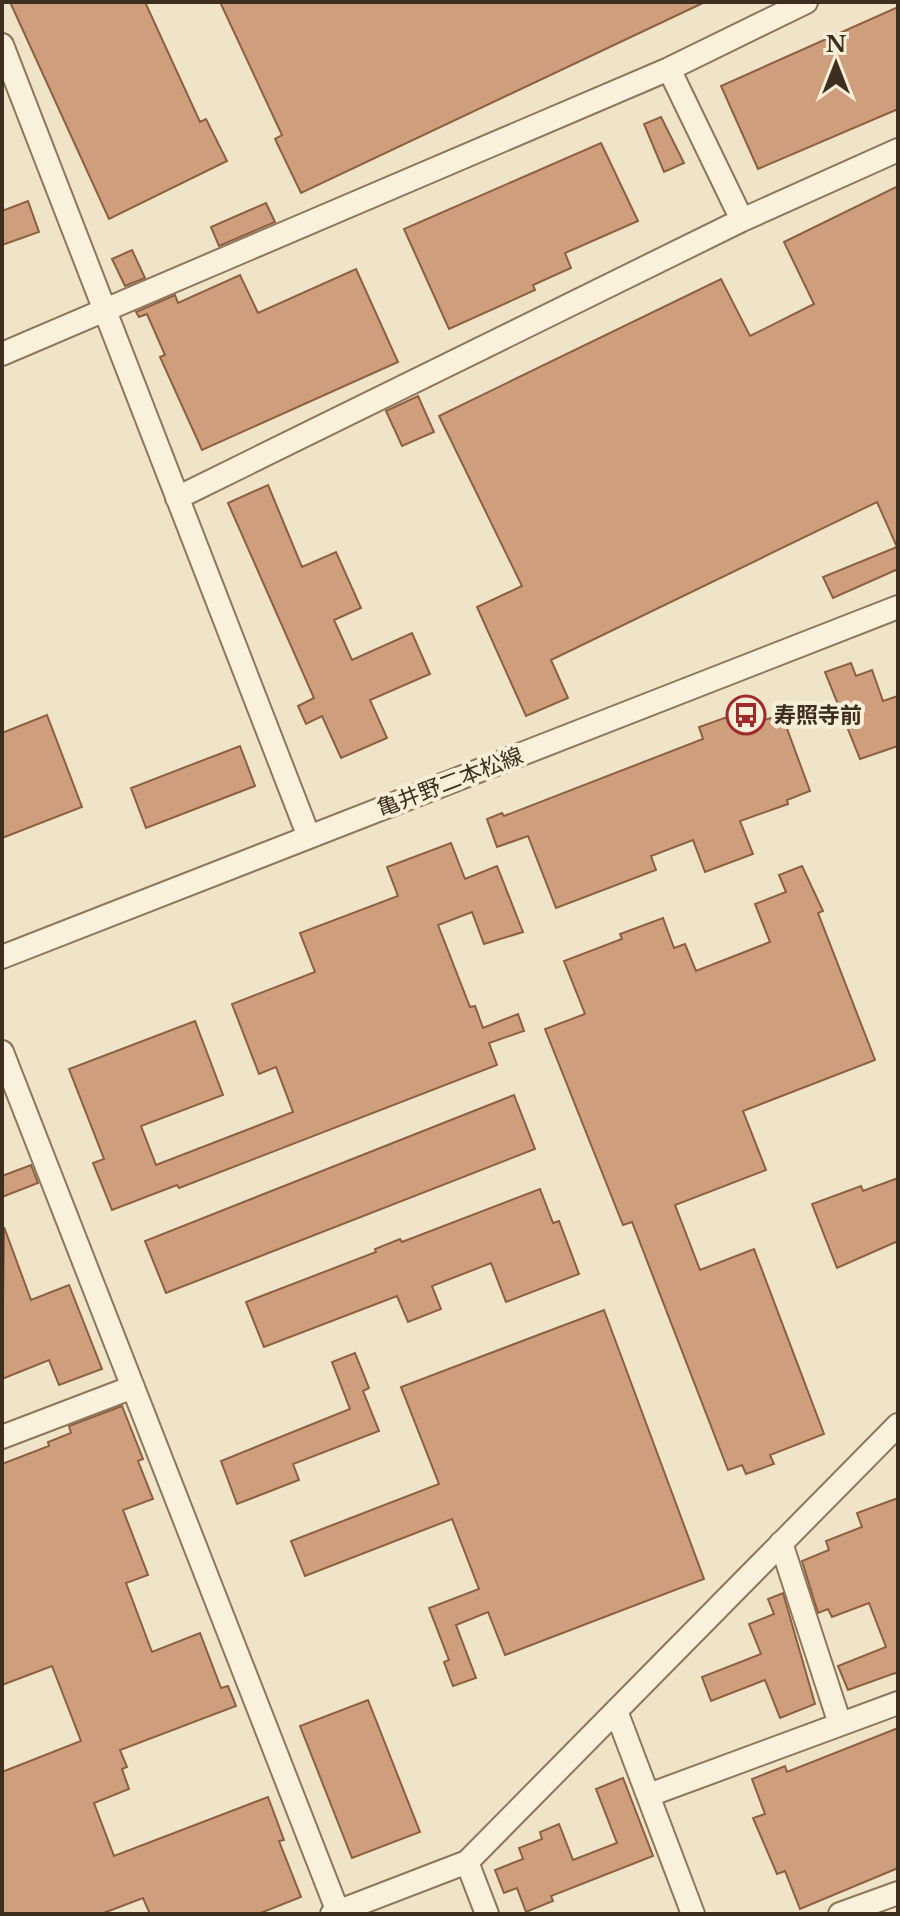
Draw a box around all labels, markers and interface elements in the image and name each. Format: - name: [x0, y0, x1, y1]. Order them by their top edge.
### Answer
- north arrow: [796, 24, 876, 104]
- text: N: [826, 31, 847, 58]
- bus stop icon: 寿照寺前: [725, 694, 767, 736]
- place label: 寿照寺前: [774, 702, 862, 729]
- street label: 亀井野二本松線: [373, 742, 527, 822]

